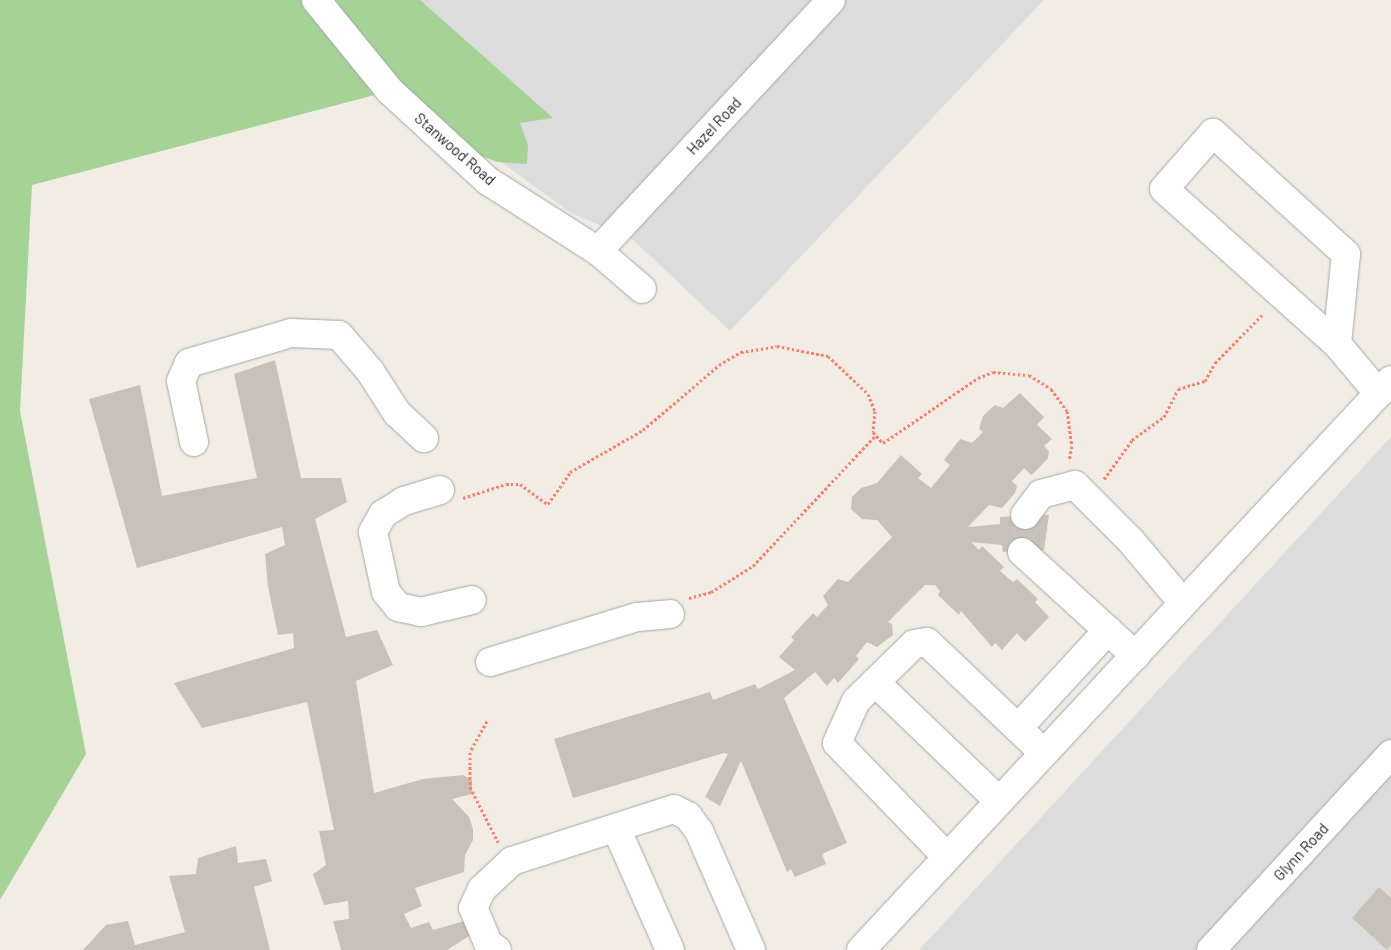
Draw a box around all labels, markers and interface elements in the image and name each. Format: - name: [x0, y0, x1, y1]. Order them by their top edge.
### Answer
- street label: Hazel Road: [683, 94, 745, 158]
- street label: Stanwood Road: [411, 109, 499, 189]
- street label: Glynn Road: [1270, 820, 1332, 884]

